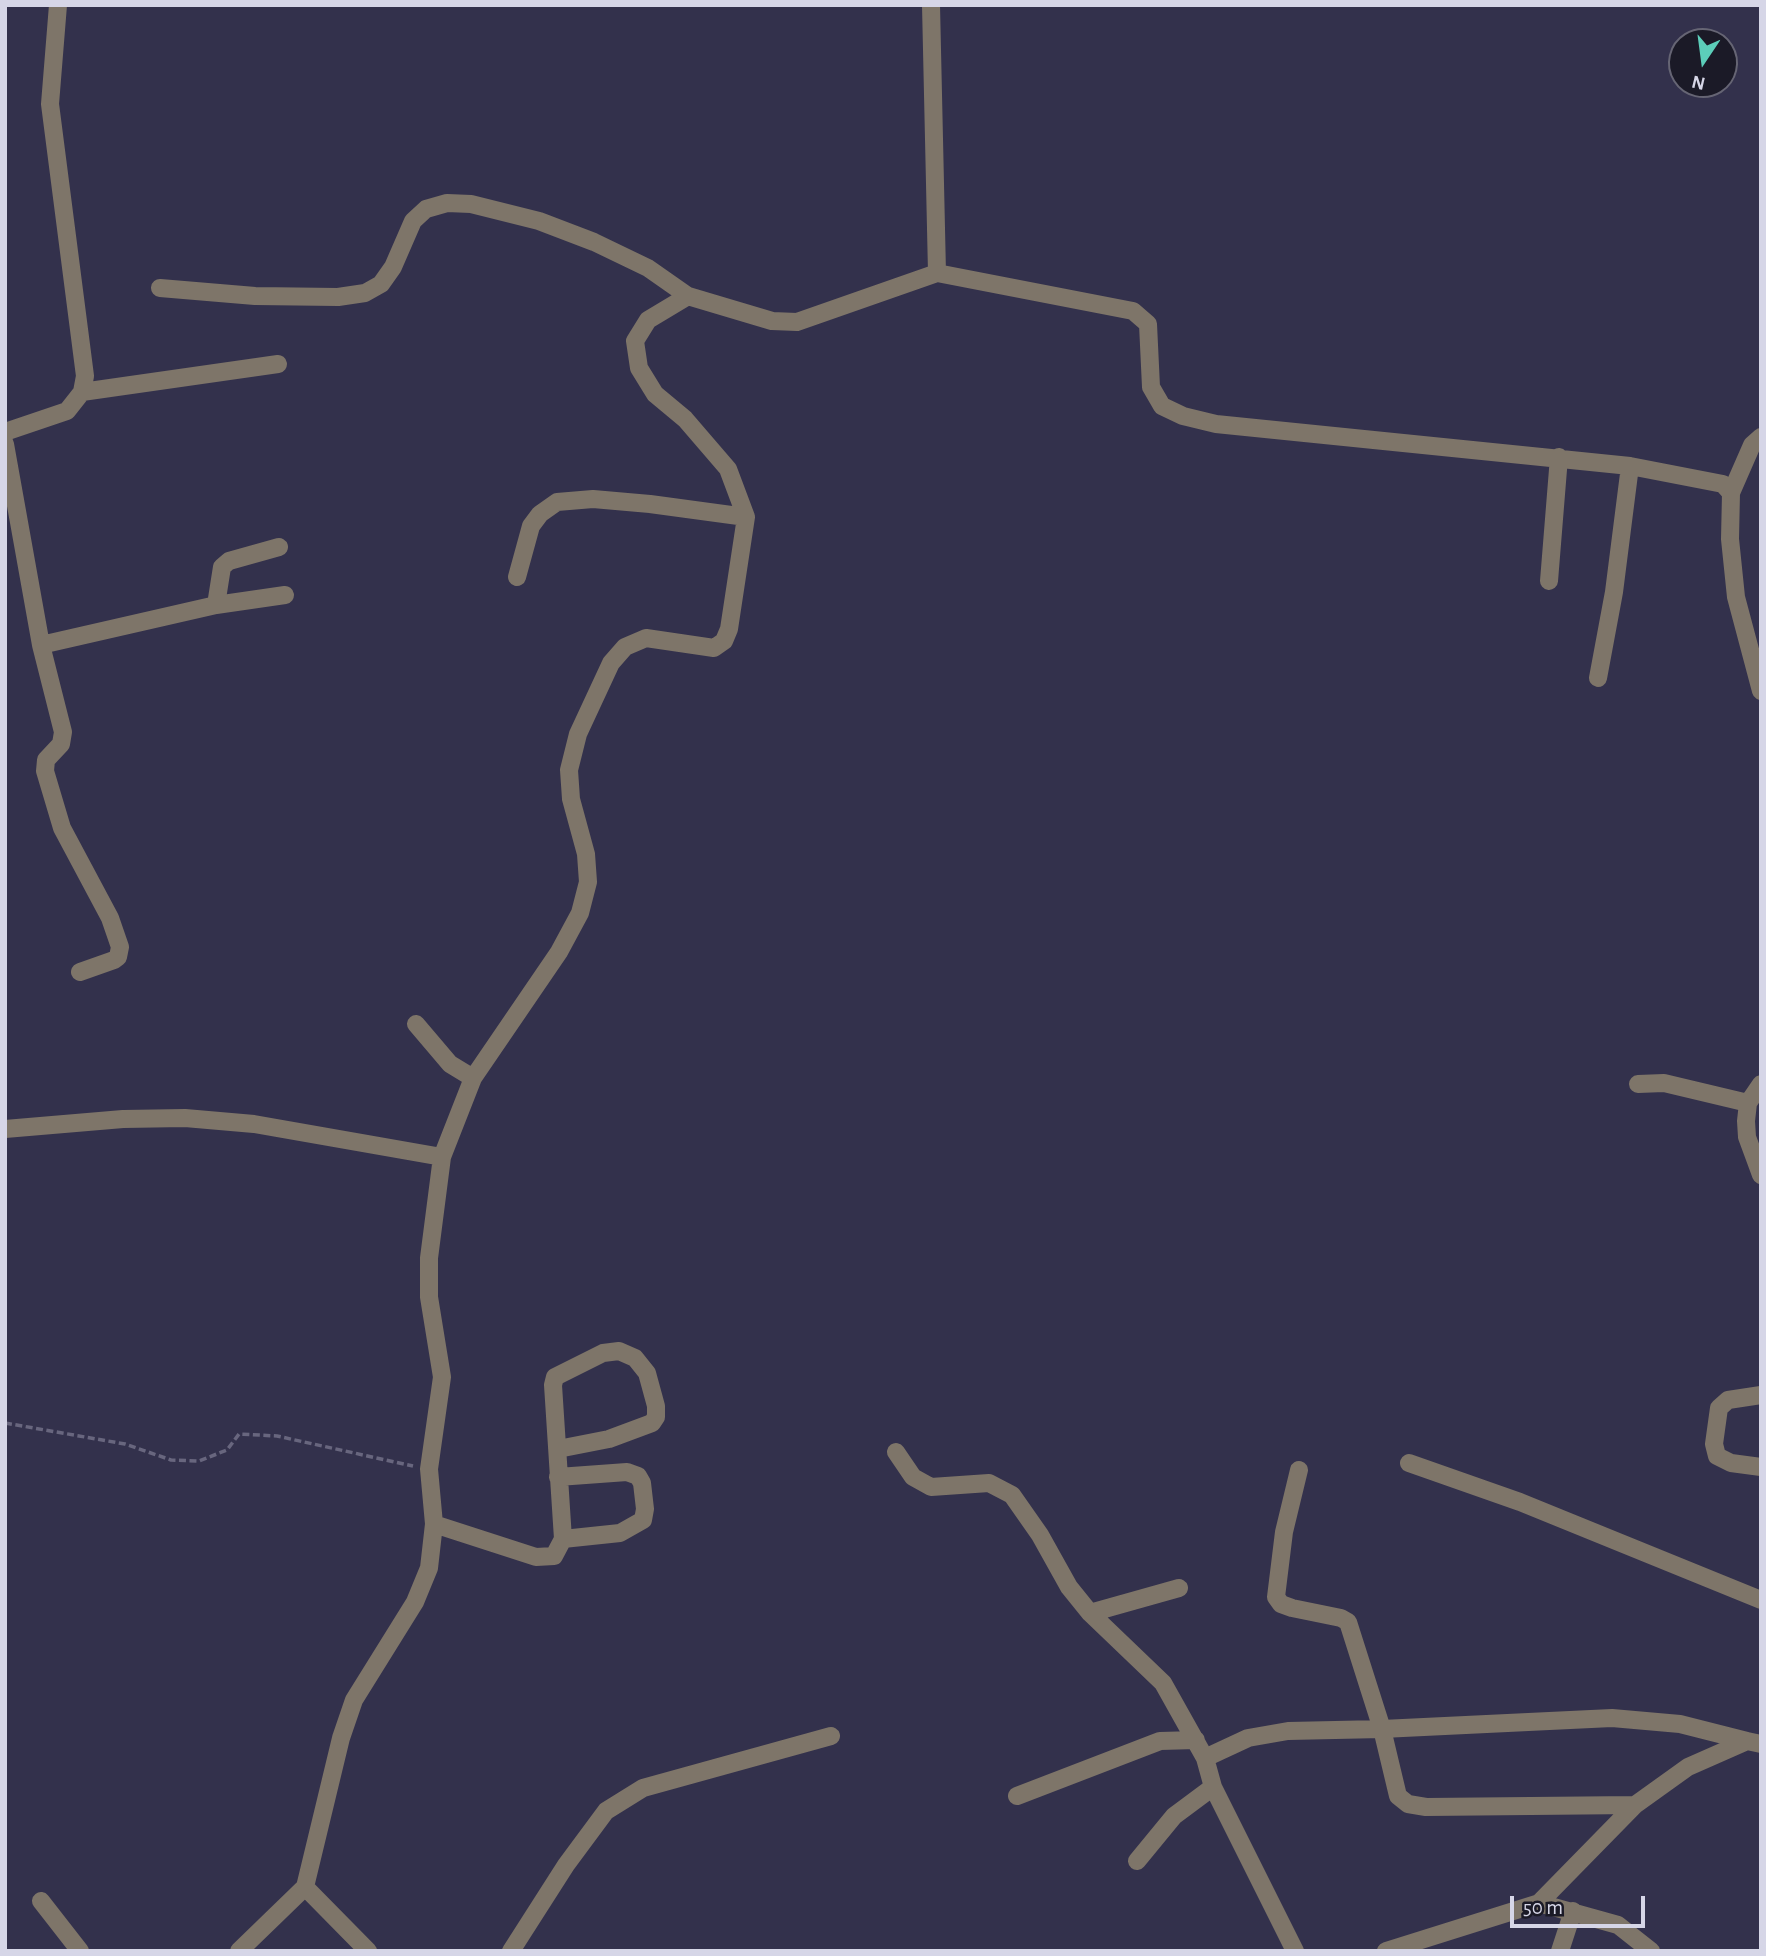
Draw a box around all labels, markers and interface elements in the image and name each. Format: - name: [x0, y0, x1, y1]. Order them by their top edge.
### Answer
- north arrow: [1668, 28, 1738, 98]
- text: N: [1690, 71, 1707, 93]
- scale bar: [1514, 1882, 1649, 1926]
- text: 50 m: [1523, 1897, 1563, 1918]

